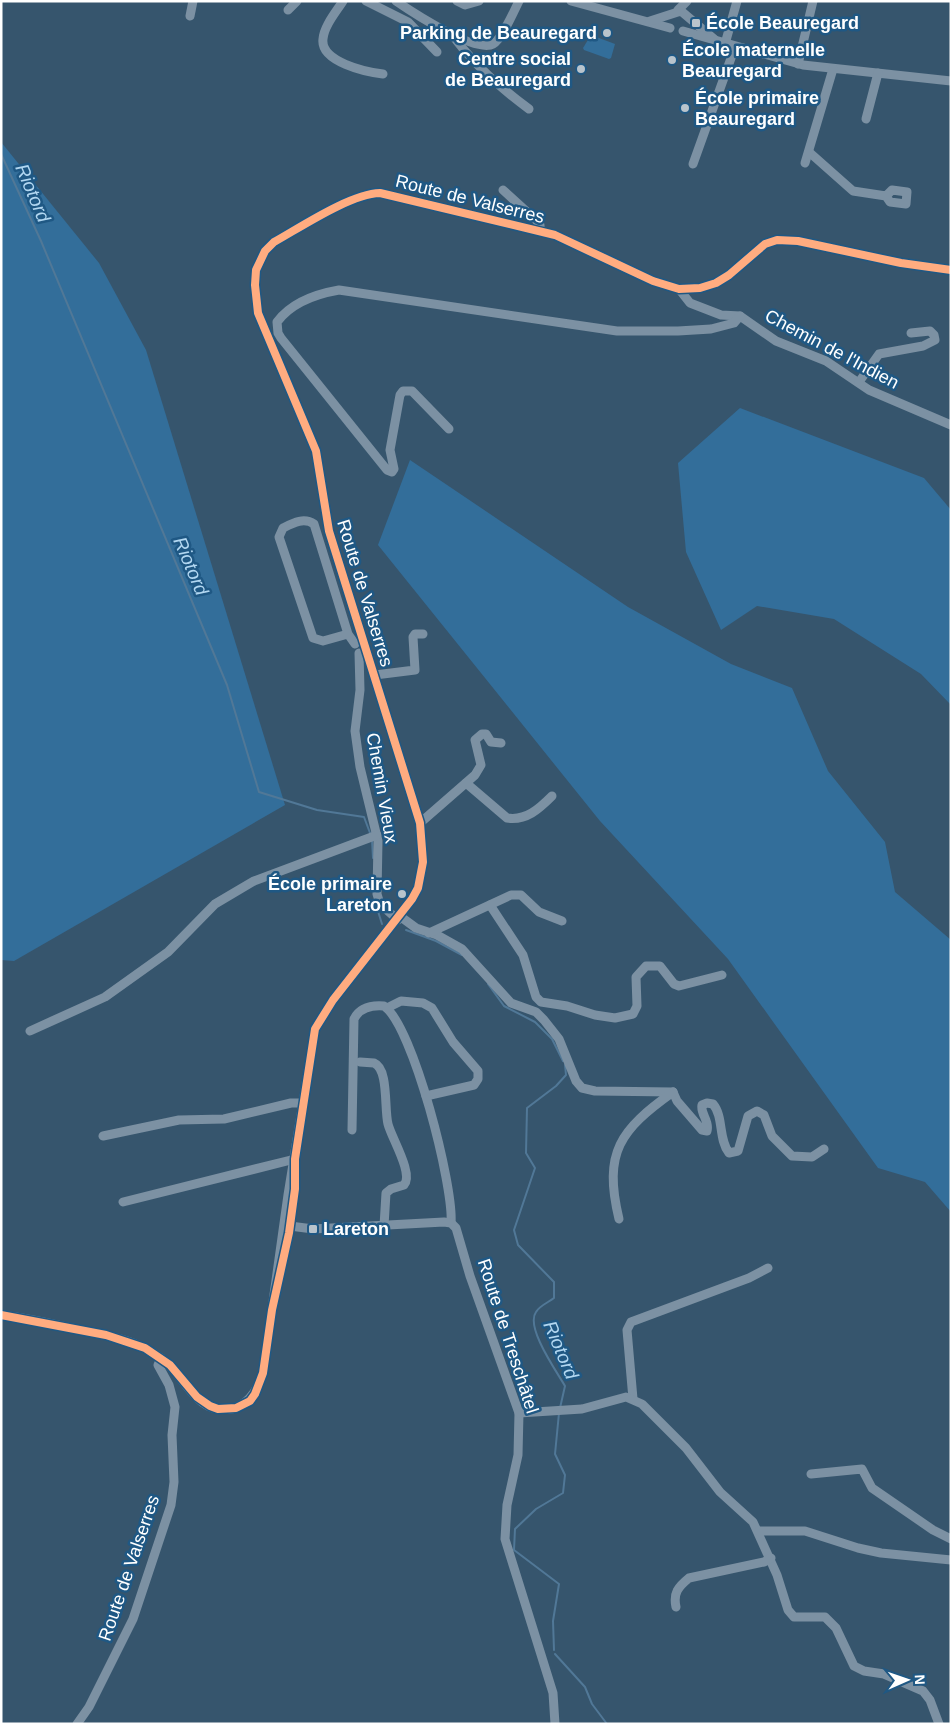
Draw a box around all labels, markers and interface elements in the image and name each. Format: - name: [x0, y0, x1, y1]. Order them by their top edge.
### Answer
- place label: École Beauregard: [706, 12, 859, 33]
- marker: École Beauregard: [690, 17, 702, 29]
- place label: Parking de Beauregard: [400, 23, 597, 43]
- marker: Parking de Beauregard: [601, 27, 613, 39]
- place label: École maternelle Beauregard: [682, 39, 825, 81]
- place label: Centre social de Beauregard: [445, 49, 571, 90]
- marker: École maternelle Beauregard: [666, 54, 678, 66]
- marker: Centre social de Beauregard: [575, 63, 587, 75]
- place label: École primaire Beauregard: [695, 87, 819, 129]
- marker: École primaire Beauregard: [679, 102, 691, 114]
- water label: Riotord: [11, 161, 55, 227]
- street label: Route de Valserres: [393, 171, 547, 227]
- street label: Chemin de l'Indien: [762, 305, 902, 393]
- street label: Route de Valserres: [333, 517, 397, 669]
- water label: Riotord: [169, 534, 213, 600]
- street label: Chemin Vieux: [362, 731, 402, 845]
- place label: École primaire Lareton: [268, 873, 392, 915]
- marker: École primaire Lareton: [396, 888, 408, 900]
- place label: Lareton: [323, 1219, 389, 1239]
- marker: Lareton: [307, 1223, 319, 1235]
- street label: Route de Treschâtel: [474, 1256, 542, 1416]
- water label: Riotord: [539, 1318, 583, 1384]
- street label: Route de Valserres: [95, 1493, 163, 1643]
- north arrow: [882, 1655, 932, 1705]
- text: N: [912, 1674, 928, 1685]

